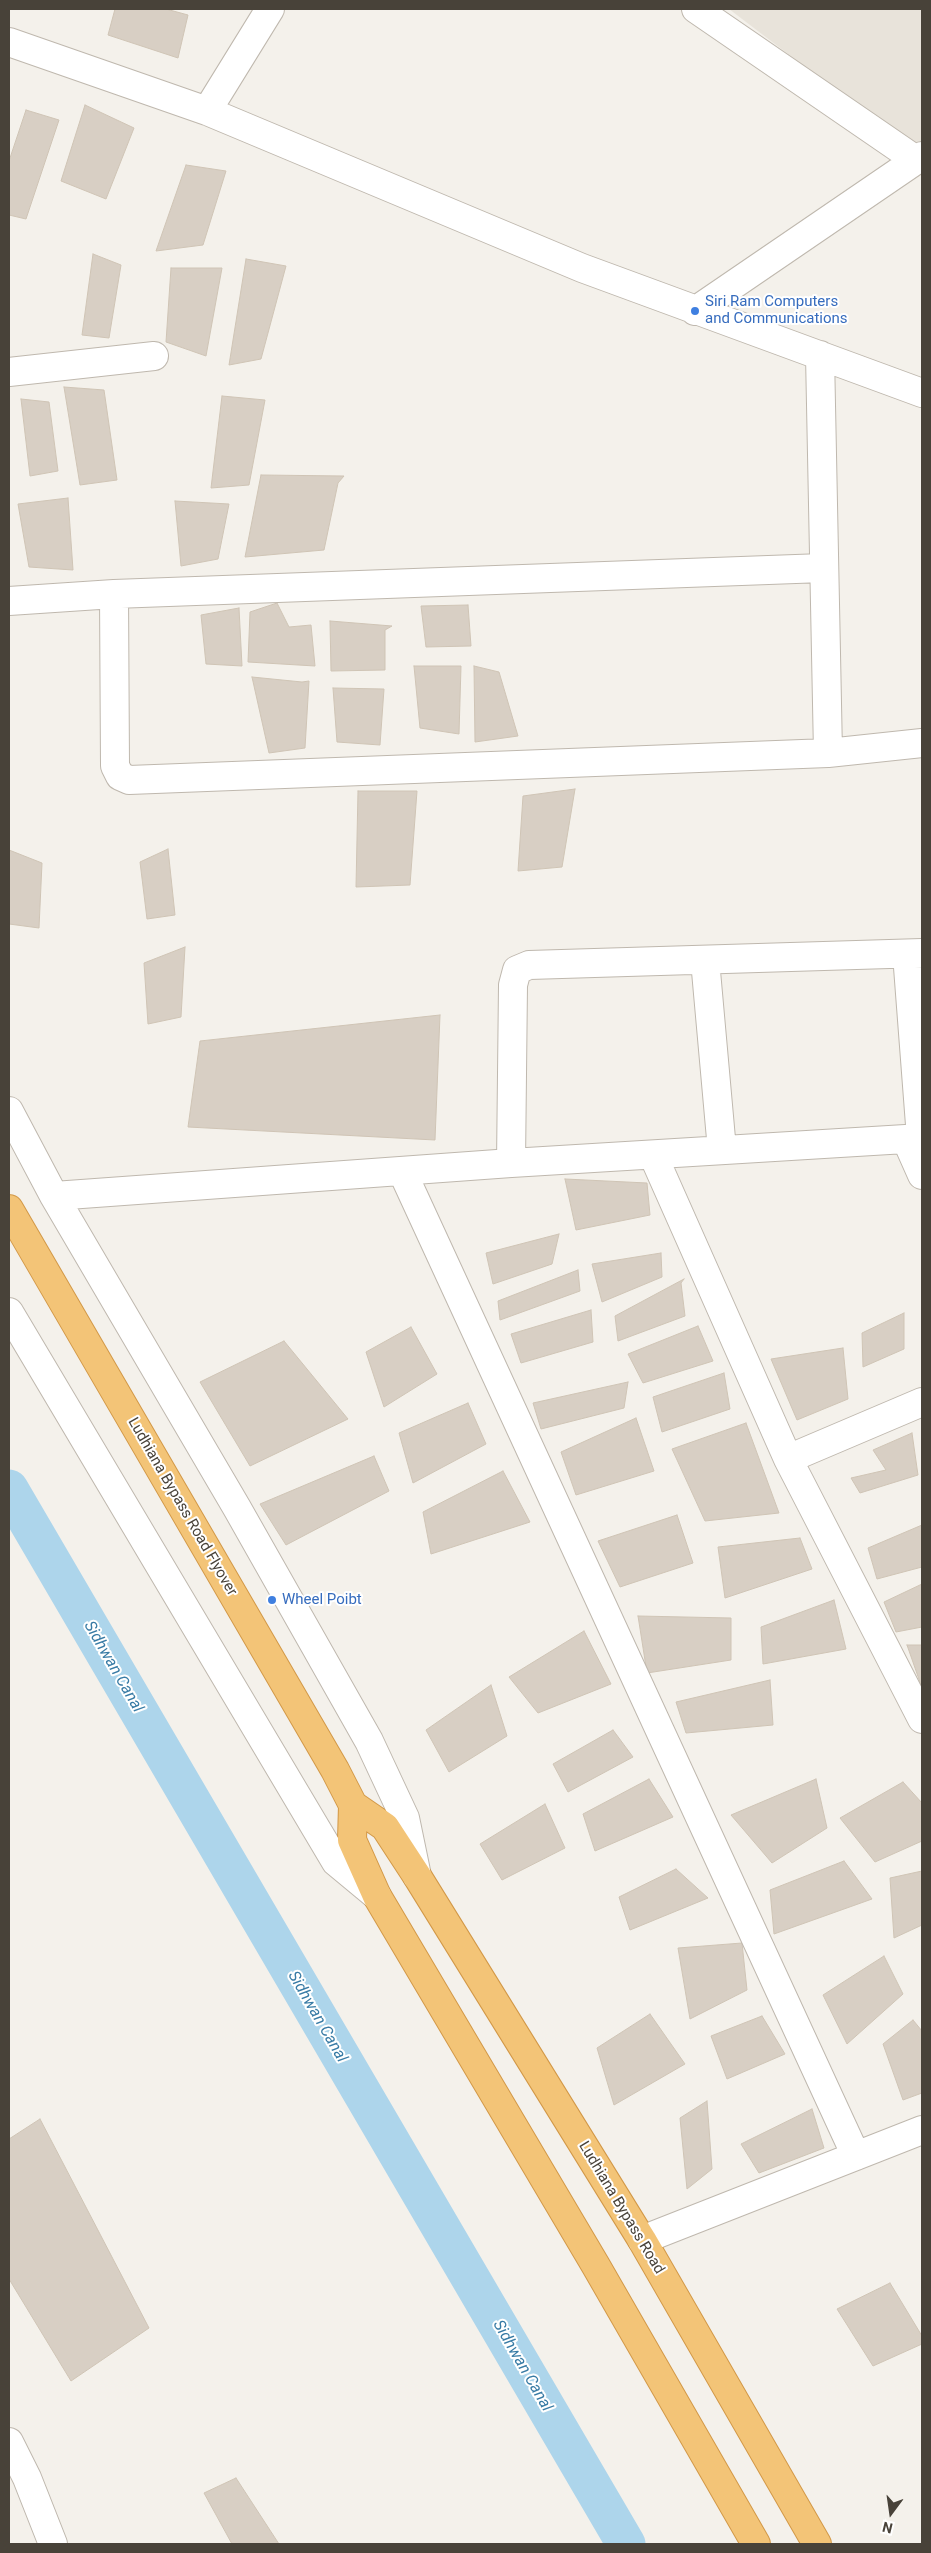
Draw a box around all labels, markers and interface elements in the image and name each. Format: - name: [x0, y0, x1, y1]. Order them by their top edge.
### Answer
- place label: Siri Ram Computers and Communications: [705, 293, 848, 328]
- marker: Siri Ram Computers and Communications: [689, 305, 701, 317]
- street label: Ludhiana Bypass Road Flyover: [124, 1415, 240, 1599]
- place label: Wheel Poibt: [282, 1591, 362, 1609]
- marker: Wheel Poibt: [266, 1594, 278, 1606]
- water label: Sidhwan Canal: [79, 1618, 147, 1716]
- water label: Sidhwan Canal: [283, 1968, 351, 2066]
- street label: Ludhiana Bypass Road: [574, 2138, 668, 2278]
- water label: Sidhwan Canal: [488, 2317, 556, 2415]
- north arrow: [866, 2488, 916, 2538]
- text: N: [881, 2519, 894, 2537]

